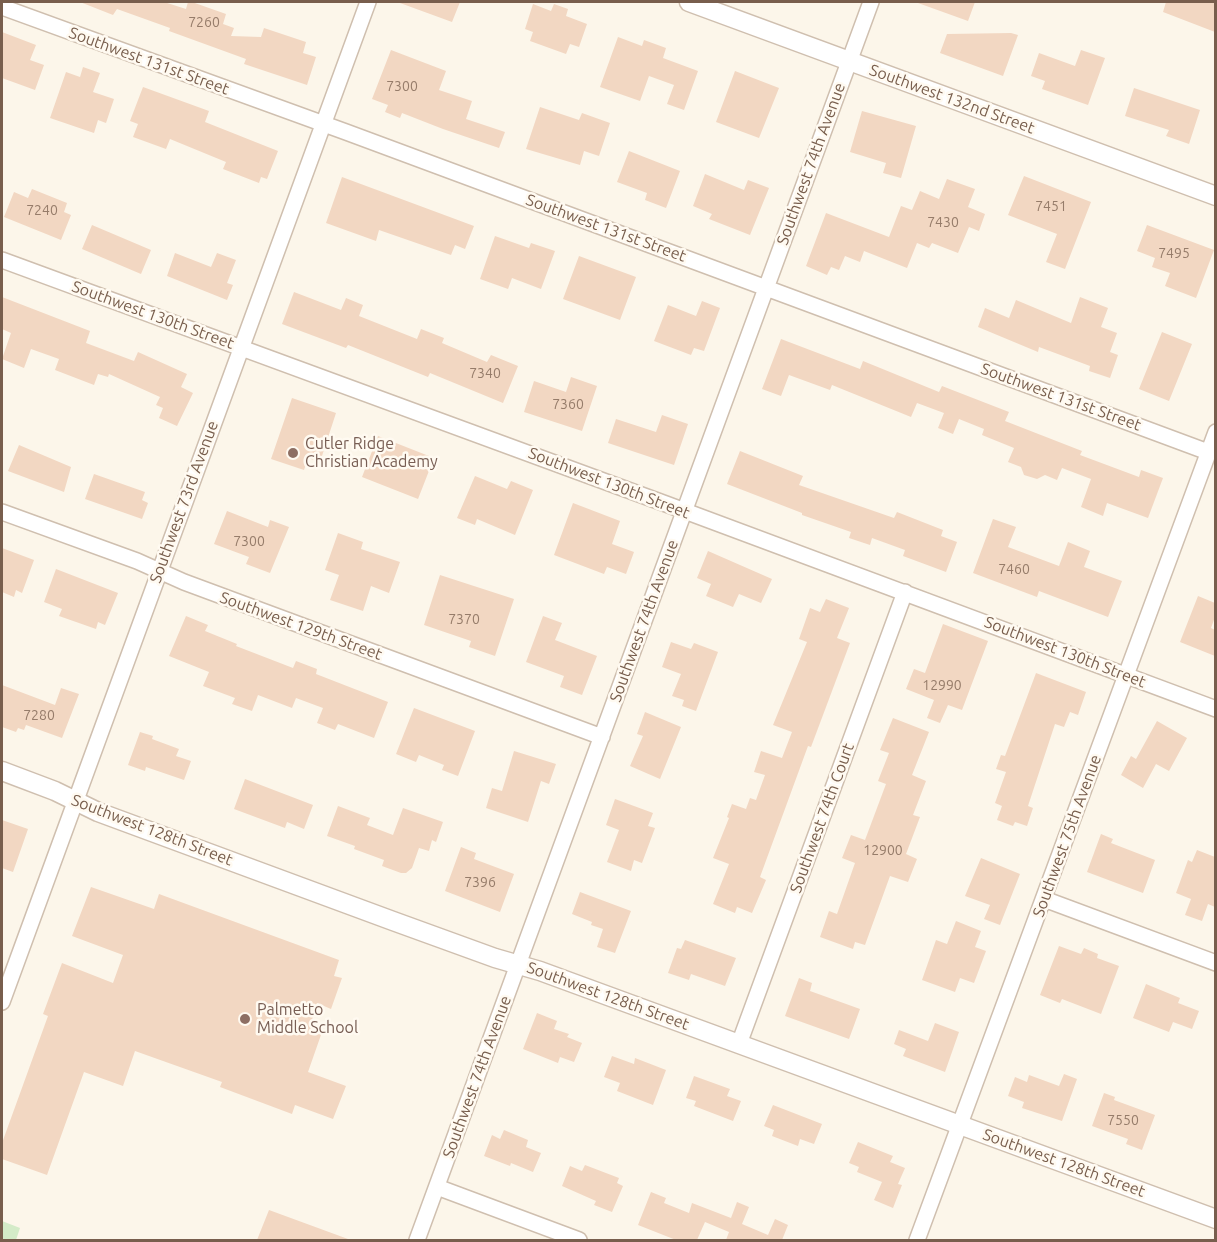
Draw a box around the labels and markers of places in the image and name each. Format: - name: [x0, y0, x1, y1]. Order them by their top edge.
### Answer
- place label: Cutler Ridge Christian Academy: [305, 434, 438, 472]
- marker: Cutler Ridge Christian Academy: [286, 446, 300, 460]
- place label: Palmetto Middle School: [257, 1000, 358, 1038]
- marker: Palmetto Middle School: [238, 1012, 252, 1026]

